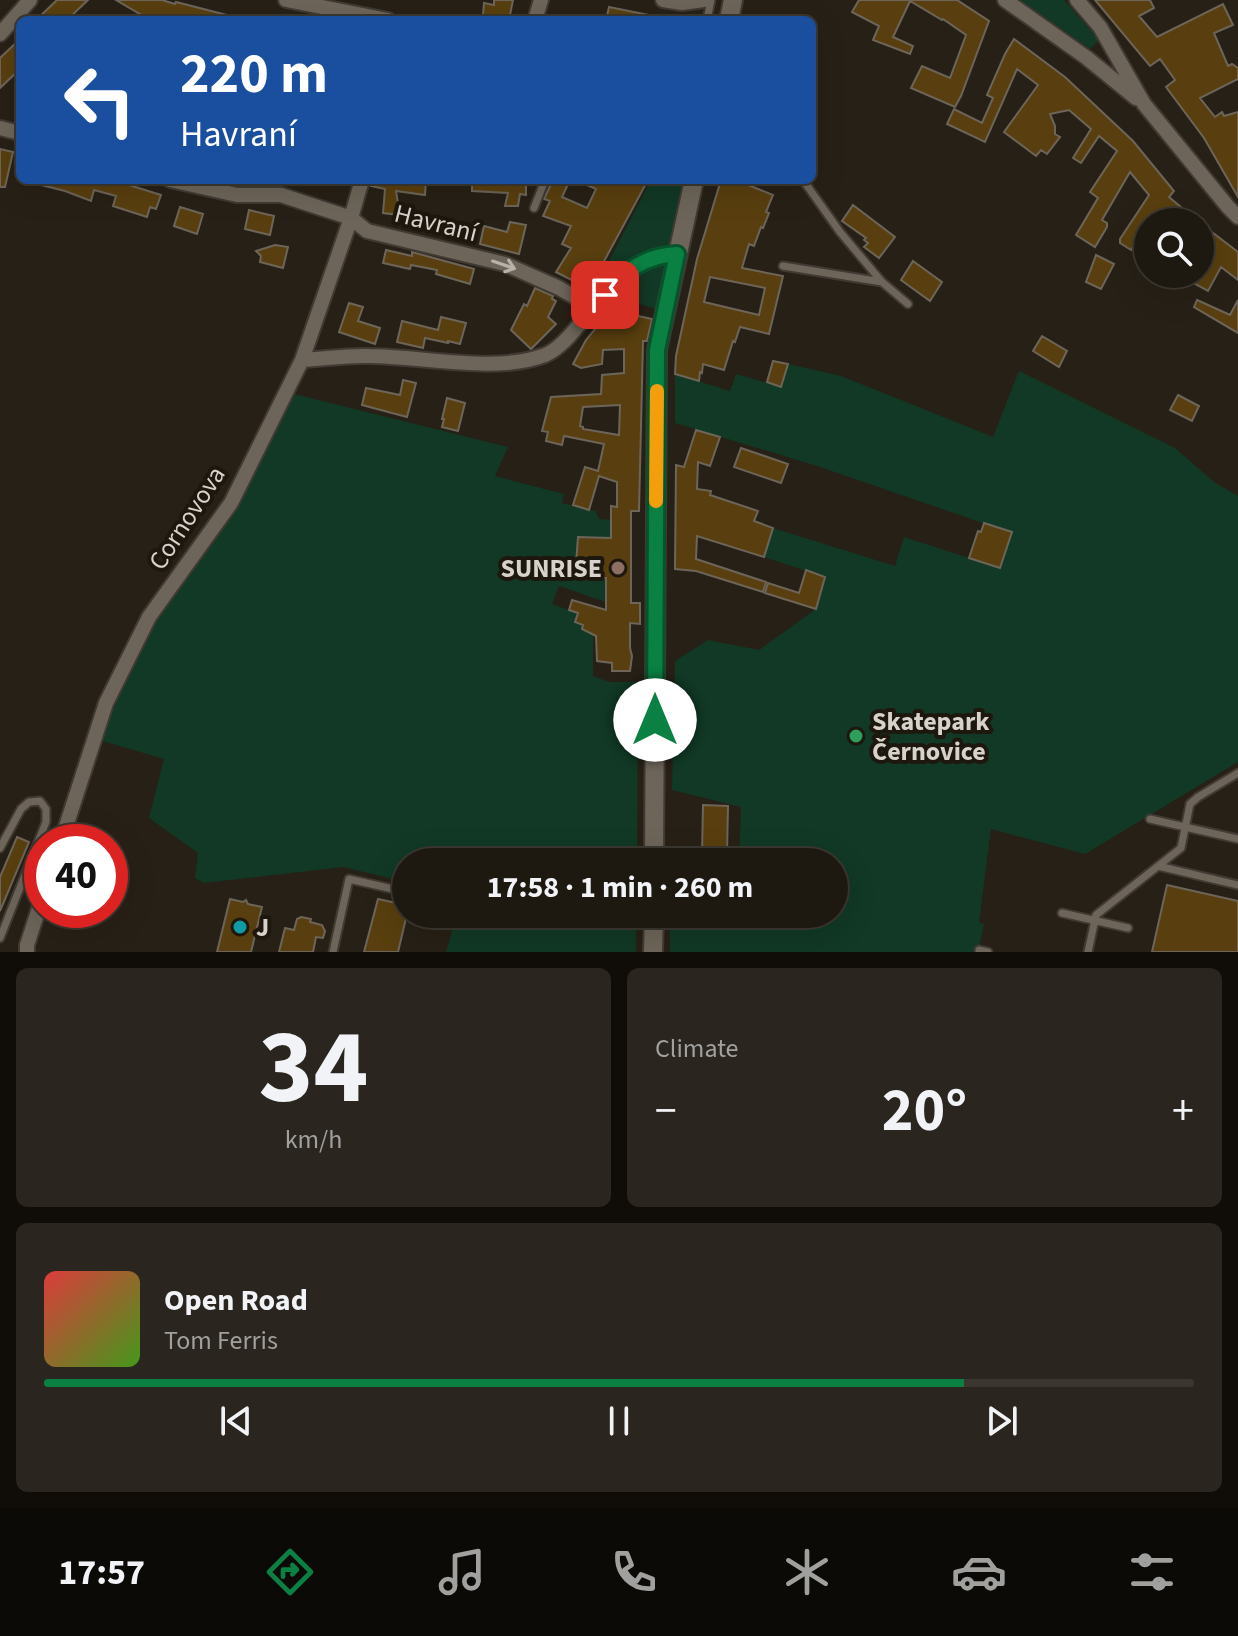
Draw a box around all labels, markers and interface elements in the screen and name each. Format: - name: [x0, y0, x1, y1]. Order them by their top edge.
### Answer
- text: 220 m: [180, 35, 328, 114]
- icon: left: [48, 48, 152, 152]
- text: Havraní: [180, 109, 297, 160]
- street label: Havraní: [391, 195, 483, 252]
- map controls: [1134, 208, 1214, 288]
- button: search: [1134, 208, 1214, 288]
- one-way arrow: [491, 259, 516, 274]
- pin: [571, 261, 639, 329]
- icon: arrive: [583, 273, 627, 317]
- street label: Cornovova: [140, 459, 234, 577]
- place label: SUNRISE: [500, 550, 602, 587]
- marker: SUNRISE: [609, 559, 627, 577]
- position arrow: [613, 678, 697, 762]
- place label: Skatepark Černovice: [872, 703, 990, 770]
- marker: Skatepark Černovice: [847, 727, 865, 745]
- speed limit sign: 40: [24, 824, 128, 928]
- text: 17:58 · 1 min · 260 m: [487, 866, 753, 909]
- place label: J: [256, 909, 269, 946]
- marker: J: [231, 918, 249, 936]
- text: 34: [259, 995, 368, 1143]
- text: Climate: [655, 1030, 739, 1067]
- text: 20°: [882, 1069, 967, 1154]
- text: −: [655, 1080, 677, 1143]
- text: +: [1172, 1080, 1194, 1143]
- text: km/h: [285, 1121, 342, 1158]
- text: Open Road: [164, 1279, 308, 1322]
- text: Tom Ferris: [164, 1322, 278, 1359]
- icon: previous: [214, 1399, 258, 1443]
- icon: pause: [597, 1399, 641, 1443]
- icon: next: [980, 1399, 1024, 1443]
- icon: directions: [262, 1544, 318, 1600]
- icon: music: [434, 1544, 490, 1600]
- icon: phone: [606, 1544, 662, 1600]
- icon: climate: [779, 1544, 835, 1600]
- icon: car: [951, 1544, 1007, 1600]
- icon: filters: [1124, 1544, 1180, 1600]
- text: 17:57: [58, 1547, 145, 1598]

